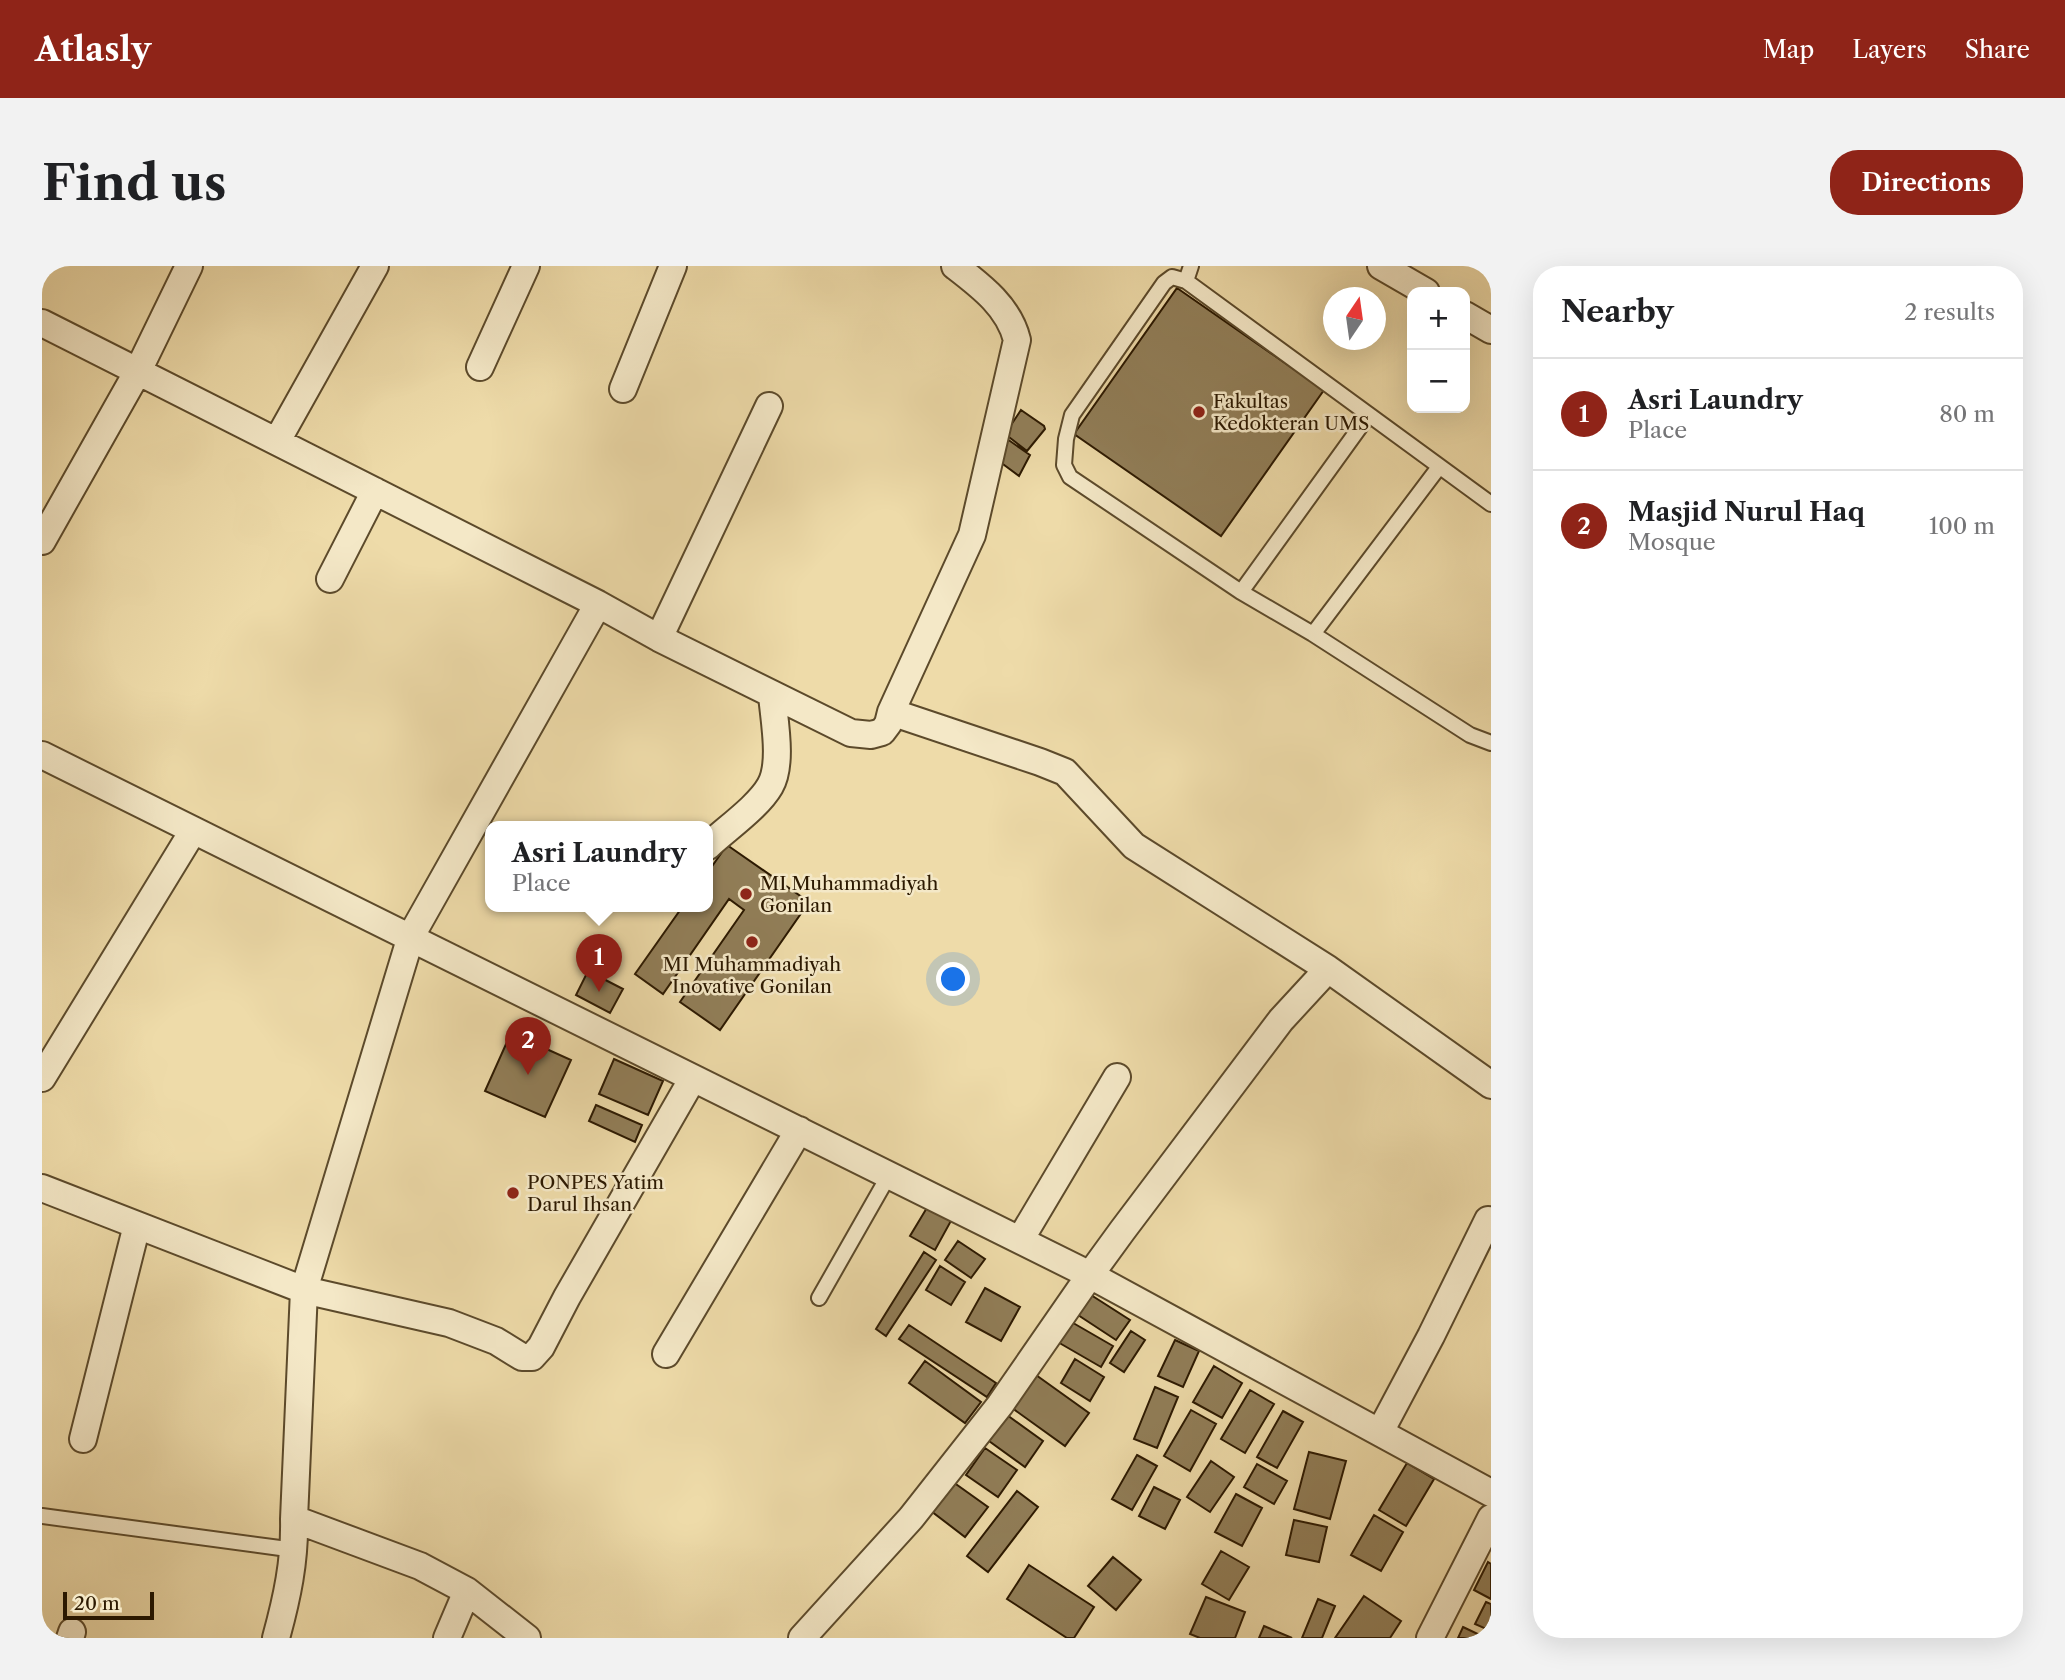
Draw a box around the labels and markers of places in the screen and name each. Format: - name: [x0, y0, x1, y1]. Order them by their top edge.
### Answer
- place label: Fakultas Kedokteran UMS: [1213, 390, 1370, 435]
- marker: Fakultas Kedokteran UMS: [1191, 404, 1207, 420]
- place label: MI Muhammadiyah Gonilan: [760, 872, 939, 917]
- marker: MI Muhammadiyah Gonilan: [738, 886, 754, 902]
- pin: 1: [576, 934, 622, 992]
- marker: MI Muhammadiyah Inovative Gonilan: [744, 934, 760, 950]
- place label: MI Muhammadiyah Inovative Gonilan: [663, 953, 841, 998]
- pin: 2: [505, 1017, 551, 1075]
- place label: PONPES Yatim Darul Ihsan: [527, 1171, 664, 1216]
- marker: PONPES Yatim Darul Ihsan: [505, 1185, 521, 1201]

